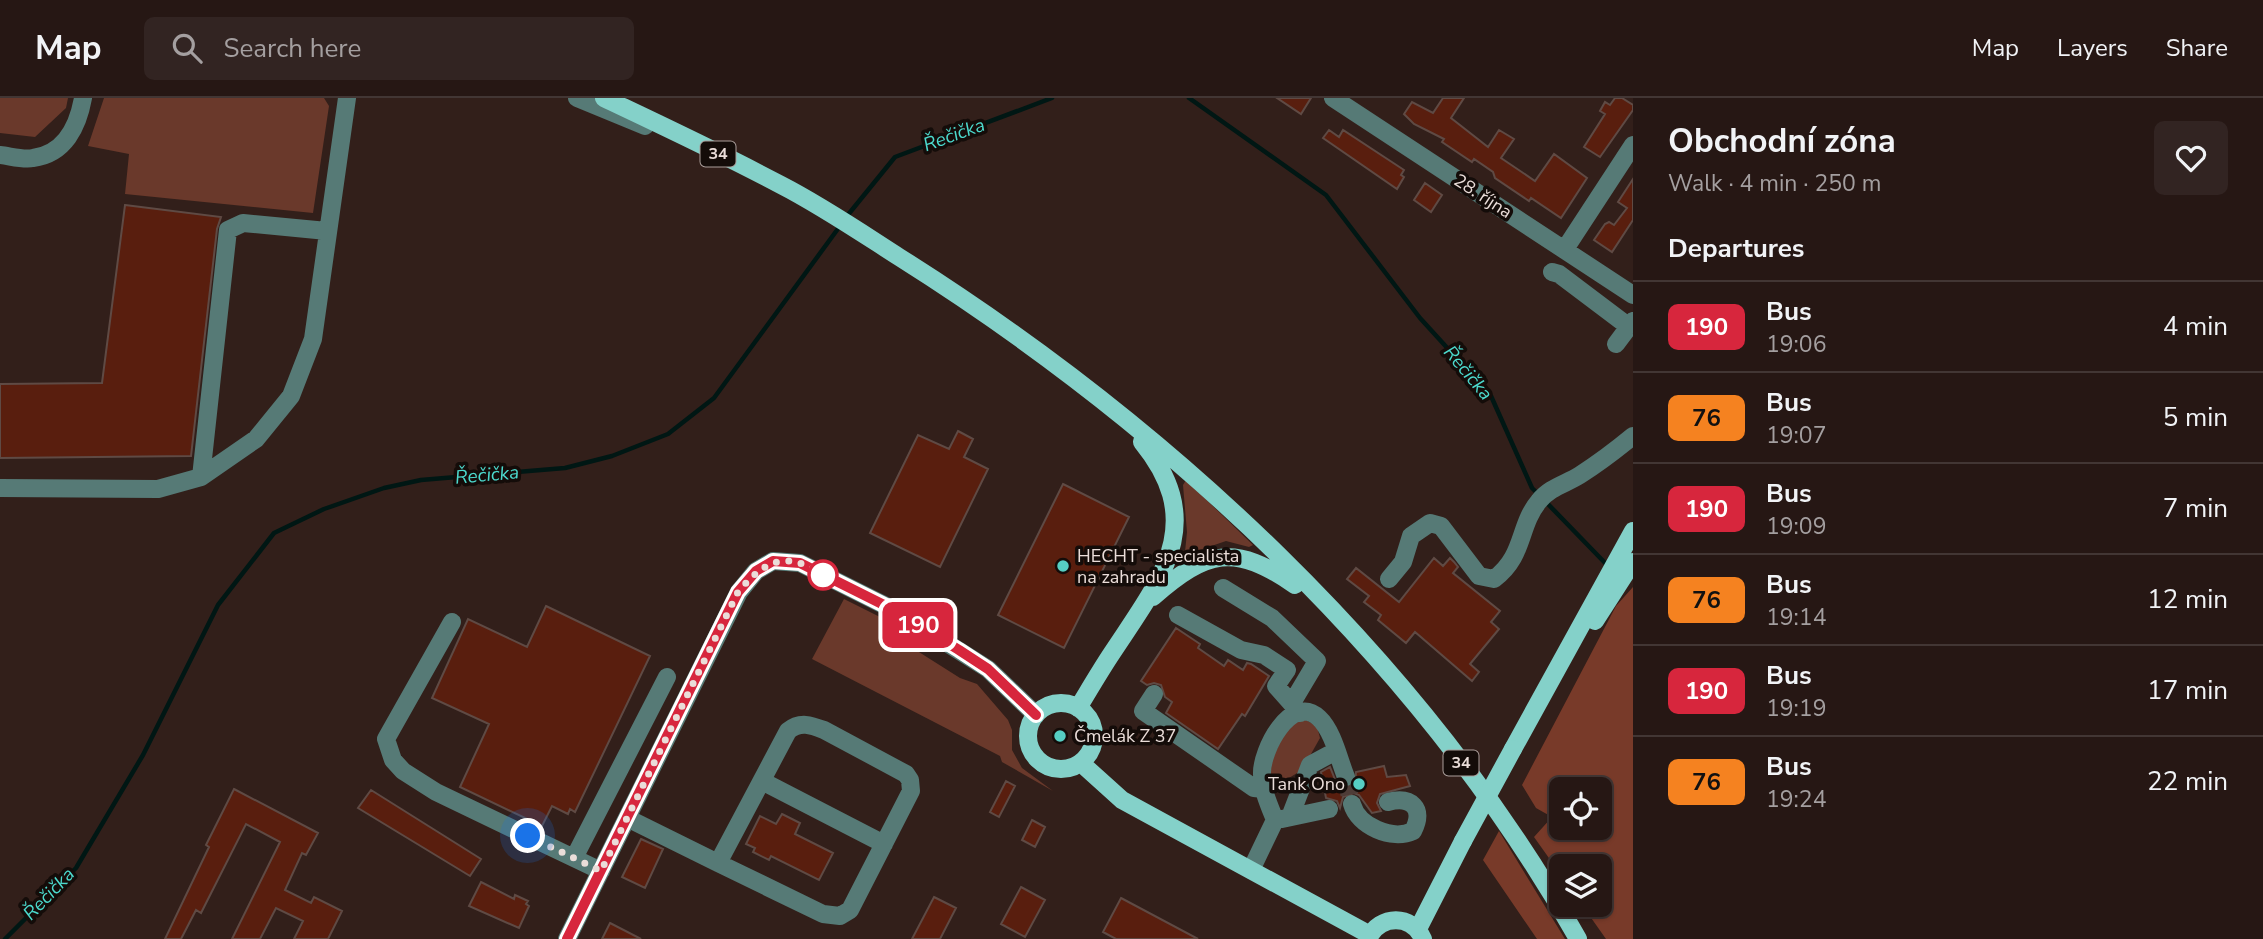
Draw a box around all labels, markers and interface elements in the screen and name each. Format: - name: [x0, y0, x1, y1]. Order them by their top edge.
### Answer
- search box: [144, 17, 634, 80]
- text: Map: [35, 26, 102, 71]
- icon: search: [168, 29, 206, 67]
- text: Search here: [224, 31, 361, 66]
- text: Map: [1972, 32, 2019, 64]
- text: Layers: [2057, 32, 2128, 64]
- text: Share: [2166, 32, 2228, 64]
- water label: Řečička: [919, 112, 989, 158]
- text: Obchodní zóna: [1668, 119, 1896, 164]
- button: heart: [2154, 121, 2228, 195]
- road number: 34: [700, 142, 736, 166]
- street label: 28. října: [1449, 168, 1517, 224]
- text: Walk · 4 min · 250 m: [1668, 168, 1881, 199]
- text: Departures: [1668, 231, 1804, 266]
- text: Bus: [1766, 294, 1812, 329]
- text: 4 min: [2163, 309, 2228, 344]
- text: 190: [1685, 311, 1728, 343]
- text: 19:06: [1766, 329, 1826, 360]
- water label: Řečička: [1437, 340, 1499, 406]
- text: Bus: [1766, 385, 1812, 420]
- text: 5 min: [2163, 400, 2228, 435]
- text: 76: [1692, 402, 1721, 434]
- text: 19:07: [1766, 420, 1826, 451]
- water label: Řečička: [454, 459, 520, 491]
- text: Bus: [1766, 476, 1812, 511]
- text: 7 min: [2163, 491, 2228, 526]
- text: 190: [1685, 493, 1728, 525]
- text: 19:09: [1766, 511, 1826, 542]
- place label: HECHT - specialista na zahradu: [1077, 544, 1239, 589]
- marker: HECHT - specialista na zahradu: [1055, 558, 1071, 574]
- unlabelled marker: [808, 560, 838, 590]
- text: Bus: [1766, 567, 1812, 602]
- text: 12 min: [2147, 582, 2228, 617]
- text: 76: [1692, 584, 1721, 616]
- line badge: 190: [878, 602, 958, 648]
- text: 19:14: [1766, 602, 1826, 633]
- text: 190: [896, 609, 940, 641]
- text: Bus: [1766, 658, 1812, 693]
- text: 17 min: [2147, 673, 2228, 708]
- text: 190: [1685, 675, 1728, 707]
- text: 19:19: [1766, 693, 1826, 724]
- place label: Čmelák Z 37: [1074, 724, 1176, 748]
- marker: Čmelák Z 37: [1052, 728, 1068, 744]
- text: Bus: [1766, 749, 1812, 784]
- road number: 34: [1444, 750, 1478, 776]
- text: 22 min: [2147, 764, 2228, 799]
- text: 76: [1692, 766, 1721, 798]
- place label: Tank Ono: [1268, 772, 1345, 796]
- marker: Tank Ono: [1351, 776, 1367, 792]
- map controls: [1549, 777, 1612, 917]
- button: locate: [1549, 777, 1612, 840]
- text: 19:24: [1766, 784, 1826, 815]
- your location: [510, 818, 545, 853]
- button: layers: [1549, 854, 1612, 917]
- water label: Řečička: [17, 862, 81, 926]

